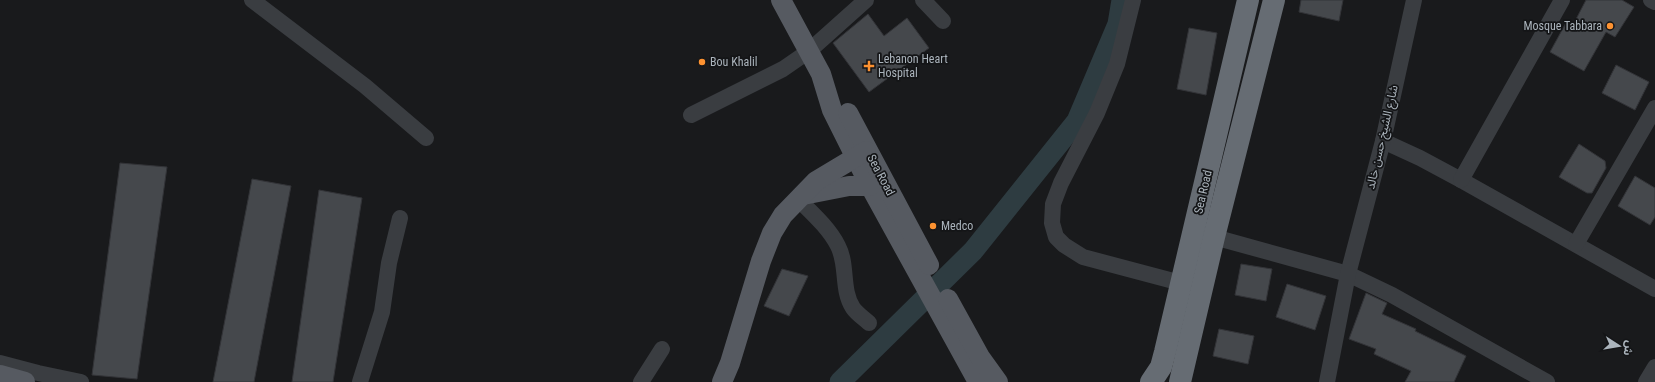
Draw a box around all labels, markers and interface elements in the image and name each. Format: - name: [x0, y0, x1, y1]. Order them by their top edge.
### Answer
- place label: Mosque Tabbara: [1523, 19, 1602, 33]
- marker: Mosque Tabbara: [1605, 21, 1615, 31]
- place label: Lebanon Heart Hospital: [878, 52, 948, 80]
- place label: Bou Khalil: [710, 55, 757, 69]
- marker: Bou Khalil: [697, 57, 707, 67]
- marker: Lebanon Heart Hospital: [863, 60, 875, 72]
- street label: شارع الشيخ حسن خالد: [1363, 84, 1403, 191]
- street label: Sea Road: [864, 152, 898, 198]
- street label: Sea Road: [1191, 169, 1215, 215]
- place label: Medco: [941, 219, 973, 233]
- marker: Medco: [928, 221, 938, 231]
- north arrow: [1599, 326, 1639, 366]
- text: ش: [1620, 339, 1636, 357]

